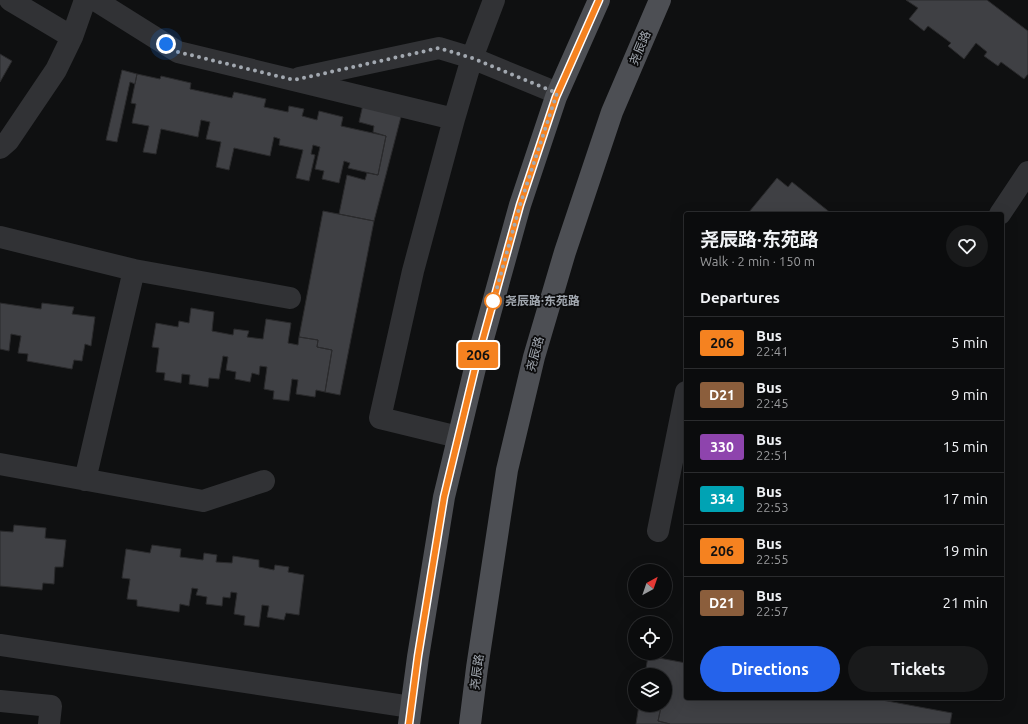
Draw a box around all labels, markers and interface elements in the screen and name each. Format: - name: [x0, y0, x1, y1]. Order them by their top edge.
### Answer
- street label: 尧辰路: [627, 29, 653, 67]
- your location: [156, 34, 176, 54]
- button: heart: [946, 225, 988, 267]
- text: 尧辰路·东苑路: [700, 228, 819, 250]
- text: Walk · 2 min · 150 m: [700, 254, 815, 268]
- text: Departures: [700, 289, 780, 306]
- marker: 尧辰路·东苑路: [484, 292, 502, 310]
- place label: 尧辰路·东苑路: [505, 294, 580, 307]
- text: Bus: [756, 327, 782, 344]
- text: 5 min: [951, 334, 988, 351]
- street label: 尧辰路: [524, 335, 545, 373]
- text: 206: [710, 335, 734, 351]
- line badge: 206: [455, 342, 501, 368]
- text: 22:41: [756, 344, 789, 358]
- text: 206: [466, 347, 490, 363]
- text: Bus: [756, 379, 782, 396]
- text: 9 min: [951, 386, 988, 403]
- text: D21: [709, 387, 735, 403]
- text: 22:45: [756, 396, 789, 410]
- text: Bus: [756, 431, 782, 448]
- text: 15 min: [942, 438, 988, 455]
- text: 330: [710, 439, 734, 455]
- text: 22:51: [756, 448, 789, 462]
- text: Bus: [756, 483, 782, 500]
- text: 17 min: [942, 490, 988, 507]
- text: 334: [710, 491, 734, 507]
- text: 22:53: [756, 500, 789, 514]
- text: Bus: [756, 535, 782, 552]
- text: 19 min: [942, 542, 988, 559]
- text: 206: [710, 543, 734, 559]
- text: 22:55: [756, 552, 789, 566]
- north arrow: [628, 564, 672, 608]
- map controls: [628, 564, 672, 712]
- text: Bus: [756, 587, 782, 604]
- text: 21 min: [942, 594, 988, 611]
- text: D21: [709, 595, 735, 611]
- text: 22:57: [756, 604, 789, 618]
- button: locate: [628, 616, 672, 660]
- button: Directions: [700, 646, 840, 692]
- button: Tickets: [848, 646, 988, 692]
- street label: 尧辰路: [468, 653, 485, 691]
- button: layers: [628, 668, 672, 712]

